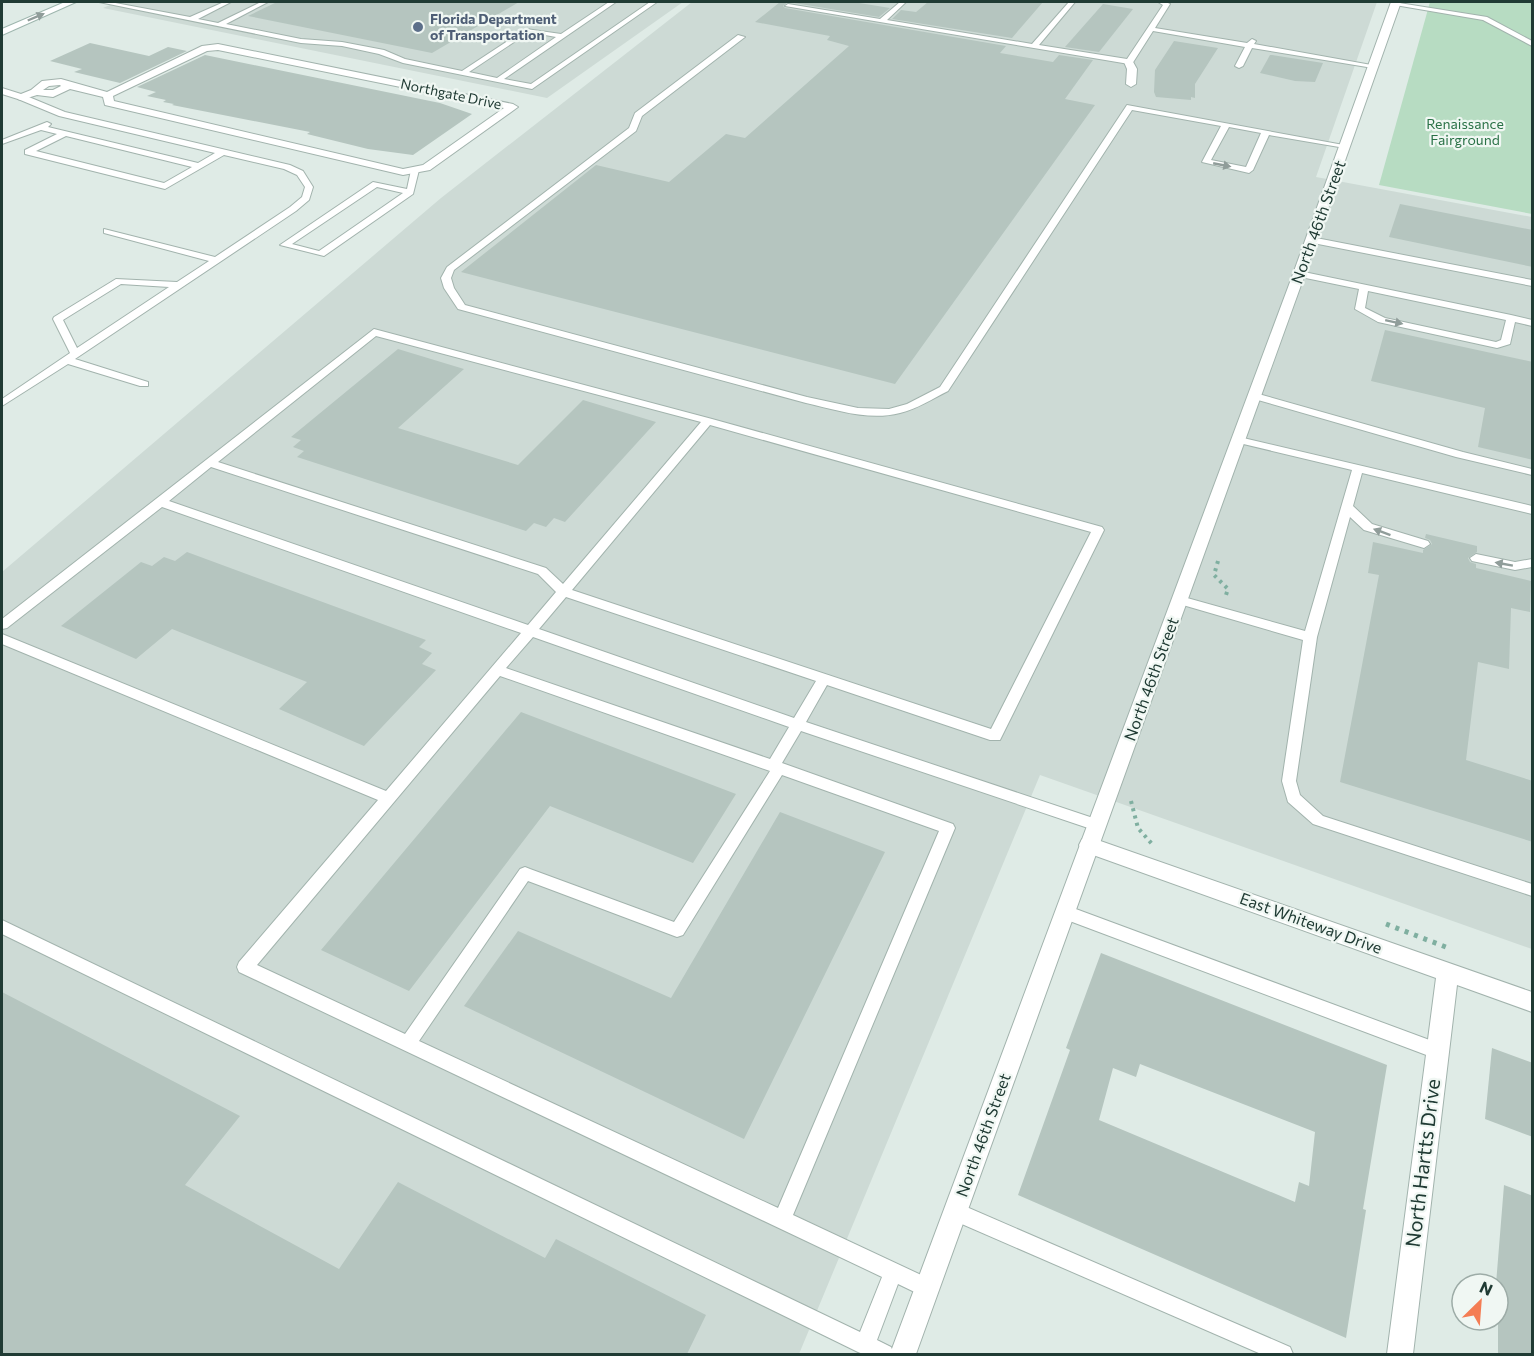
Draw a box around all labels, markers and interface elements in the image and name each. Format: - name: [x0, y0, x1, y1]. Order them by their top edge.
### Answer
- place label: Florida Department of Transportation: [430, 10, 557, 43]
- one-way arrow: [28, 12, 45, 21]
- marker: Florida Department of Transportation: [411, 20, 425, 34]
- street label: Northgate Drive: [399, 75, 503, 112]
- park label: Renaissance Fairground: [1426, 115, 1504, 148]
- street label: North 46th Street: [1286, 157, 1349, 286]
- one-way arrow: [1213, 161, 1232, 170]
- one-way arrow: [1385, 318, 1403, 328]
- one-way arrow: [1373, 527, 1391, 536]
- one-way arrow: [1495, 559, 1514, 568]
- street label: North 46th Street: [1119, 614, 1182, 743]
- street label: East Whiteway Drive: [1238, 888, 1385, 957]
- street label: North 46th Street: [951, 1070, 1014, 1199]
- street label: North Hartts Drive: [1400, 1077, 1444, 1249]
- north arrow: [1450, 1272, 1510, 1332]
- text: N: [1477, 1277, 1496, 1299]

